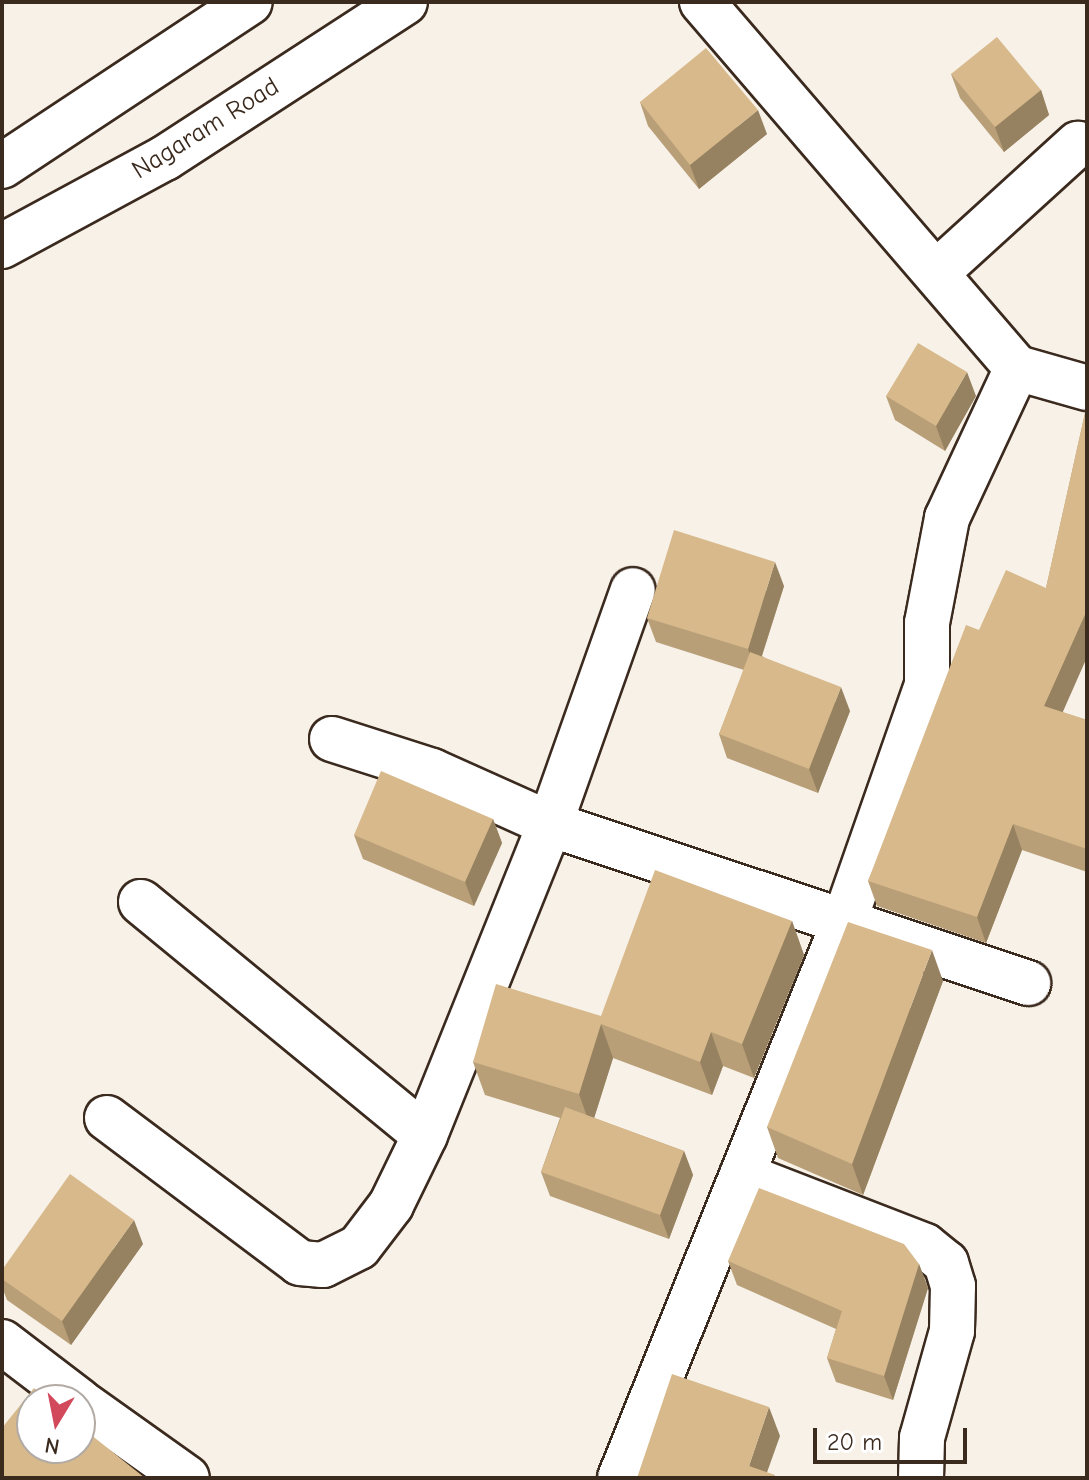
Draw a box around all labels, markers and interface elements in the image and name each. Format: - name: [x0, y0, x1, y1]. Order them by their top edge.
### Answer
- street label: Nagaram Road: [127, 71, 285, 187]
- north arrow: [16, 1384, 96, 1464]
- scale bar: [817, 1412, 971, 1462]
- text: 20 m: [827, 1428, 882, 1456]
- text: N: [43, 1432, 62, 1460]

